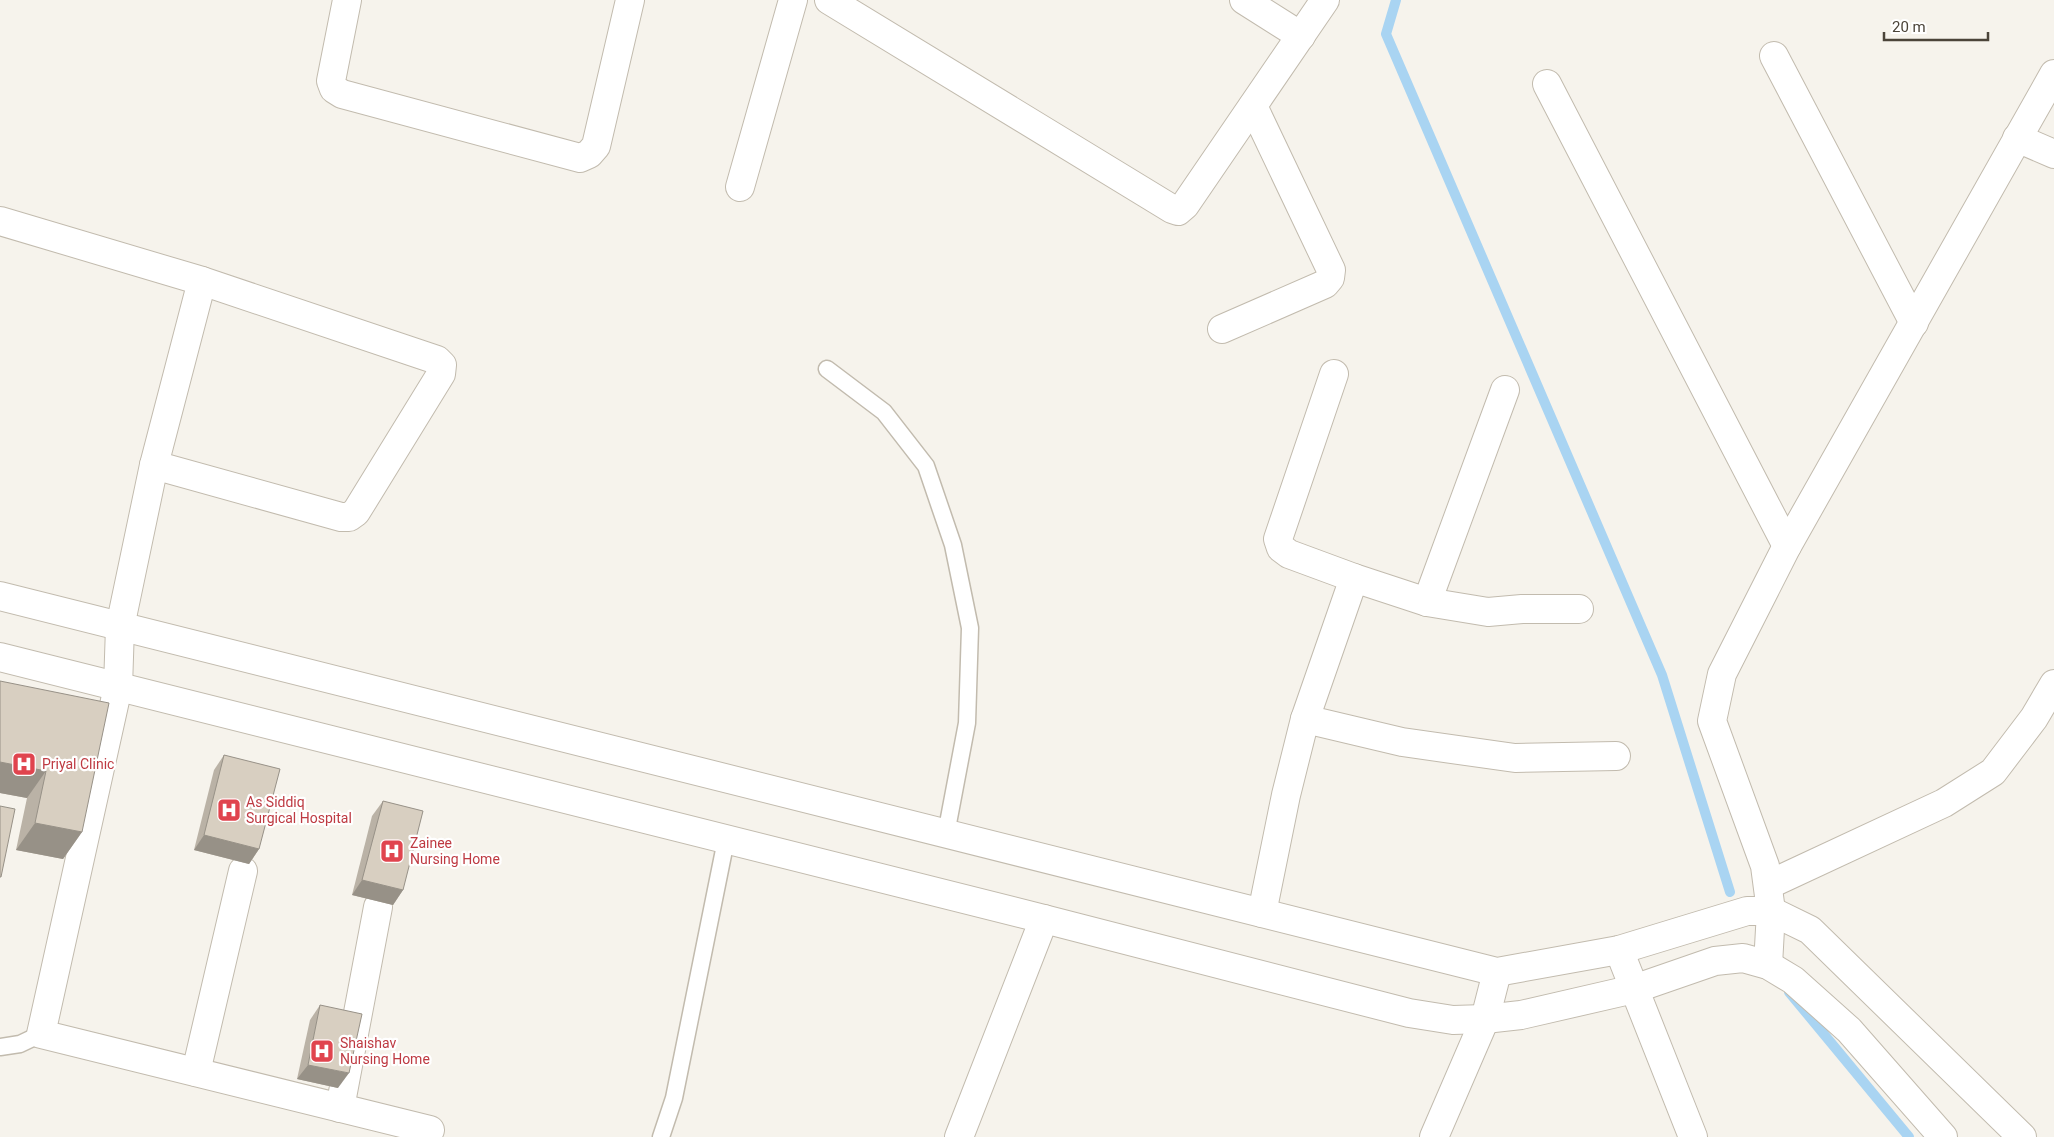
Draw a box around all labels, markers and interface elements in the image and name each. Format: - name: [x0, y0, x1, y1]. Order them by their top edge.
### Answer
- scale bar: [1884, 10, 1988, 42]
- text: 20 m: [1892, 18, 1926, 36]
- hospital icon: Priyal Clinic: [11, 751, 37, 777]
- place label: Priyal Clinic: [42, 756, 114, 772]
- place label: As Siddiq Surgical Hospital: [246, 794, 352, 826]
- hospital icon: As Siddiq Surgical Hospital: [216, 797, 242, 823]
- place label: Zainee Nursing Home: [410, 835, 500, 867]
- hospital icon: Zainee Nursing Home: [379, 838, 405, 864]
- place label: Shaishav Nursing Home: [340, 1035, 430, 1067]
- hospital icon: Shaishav Nursing Home: [309, 1038, 335, 1064]

